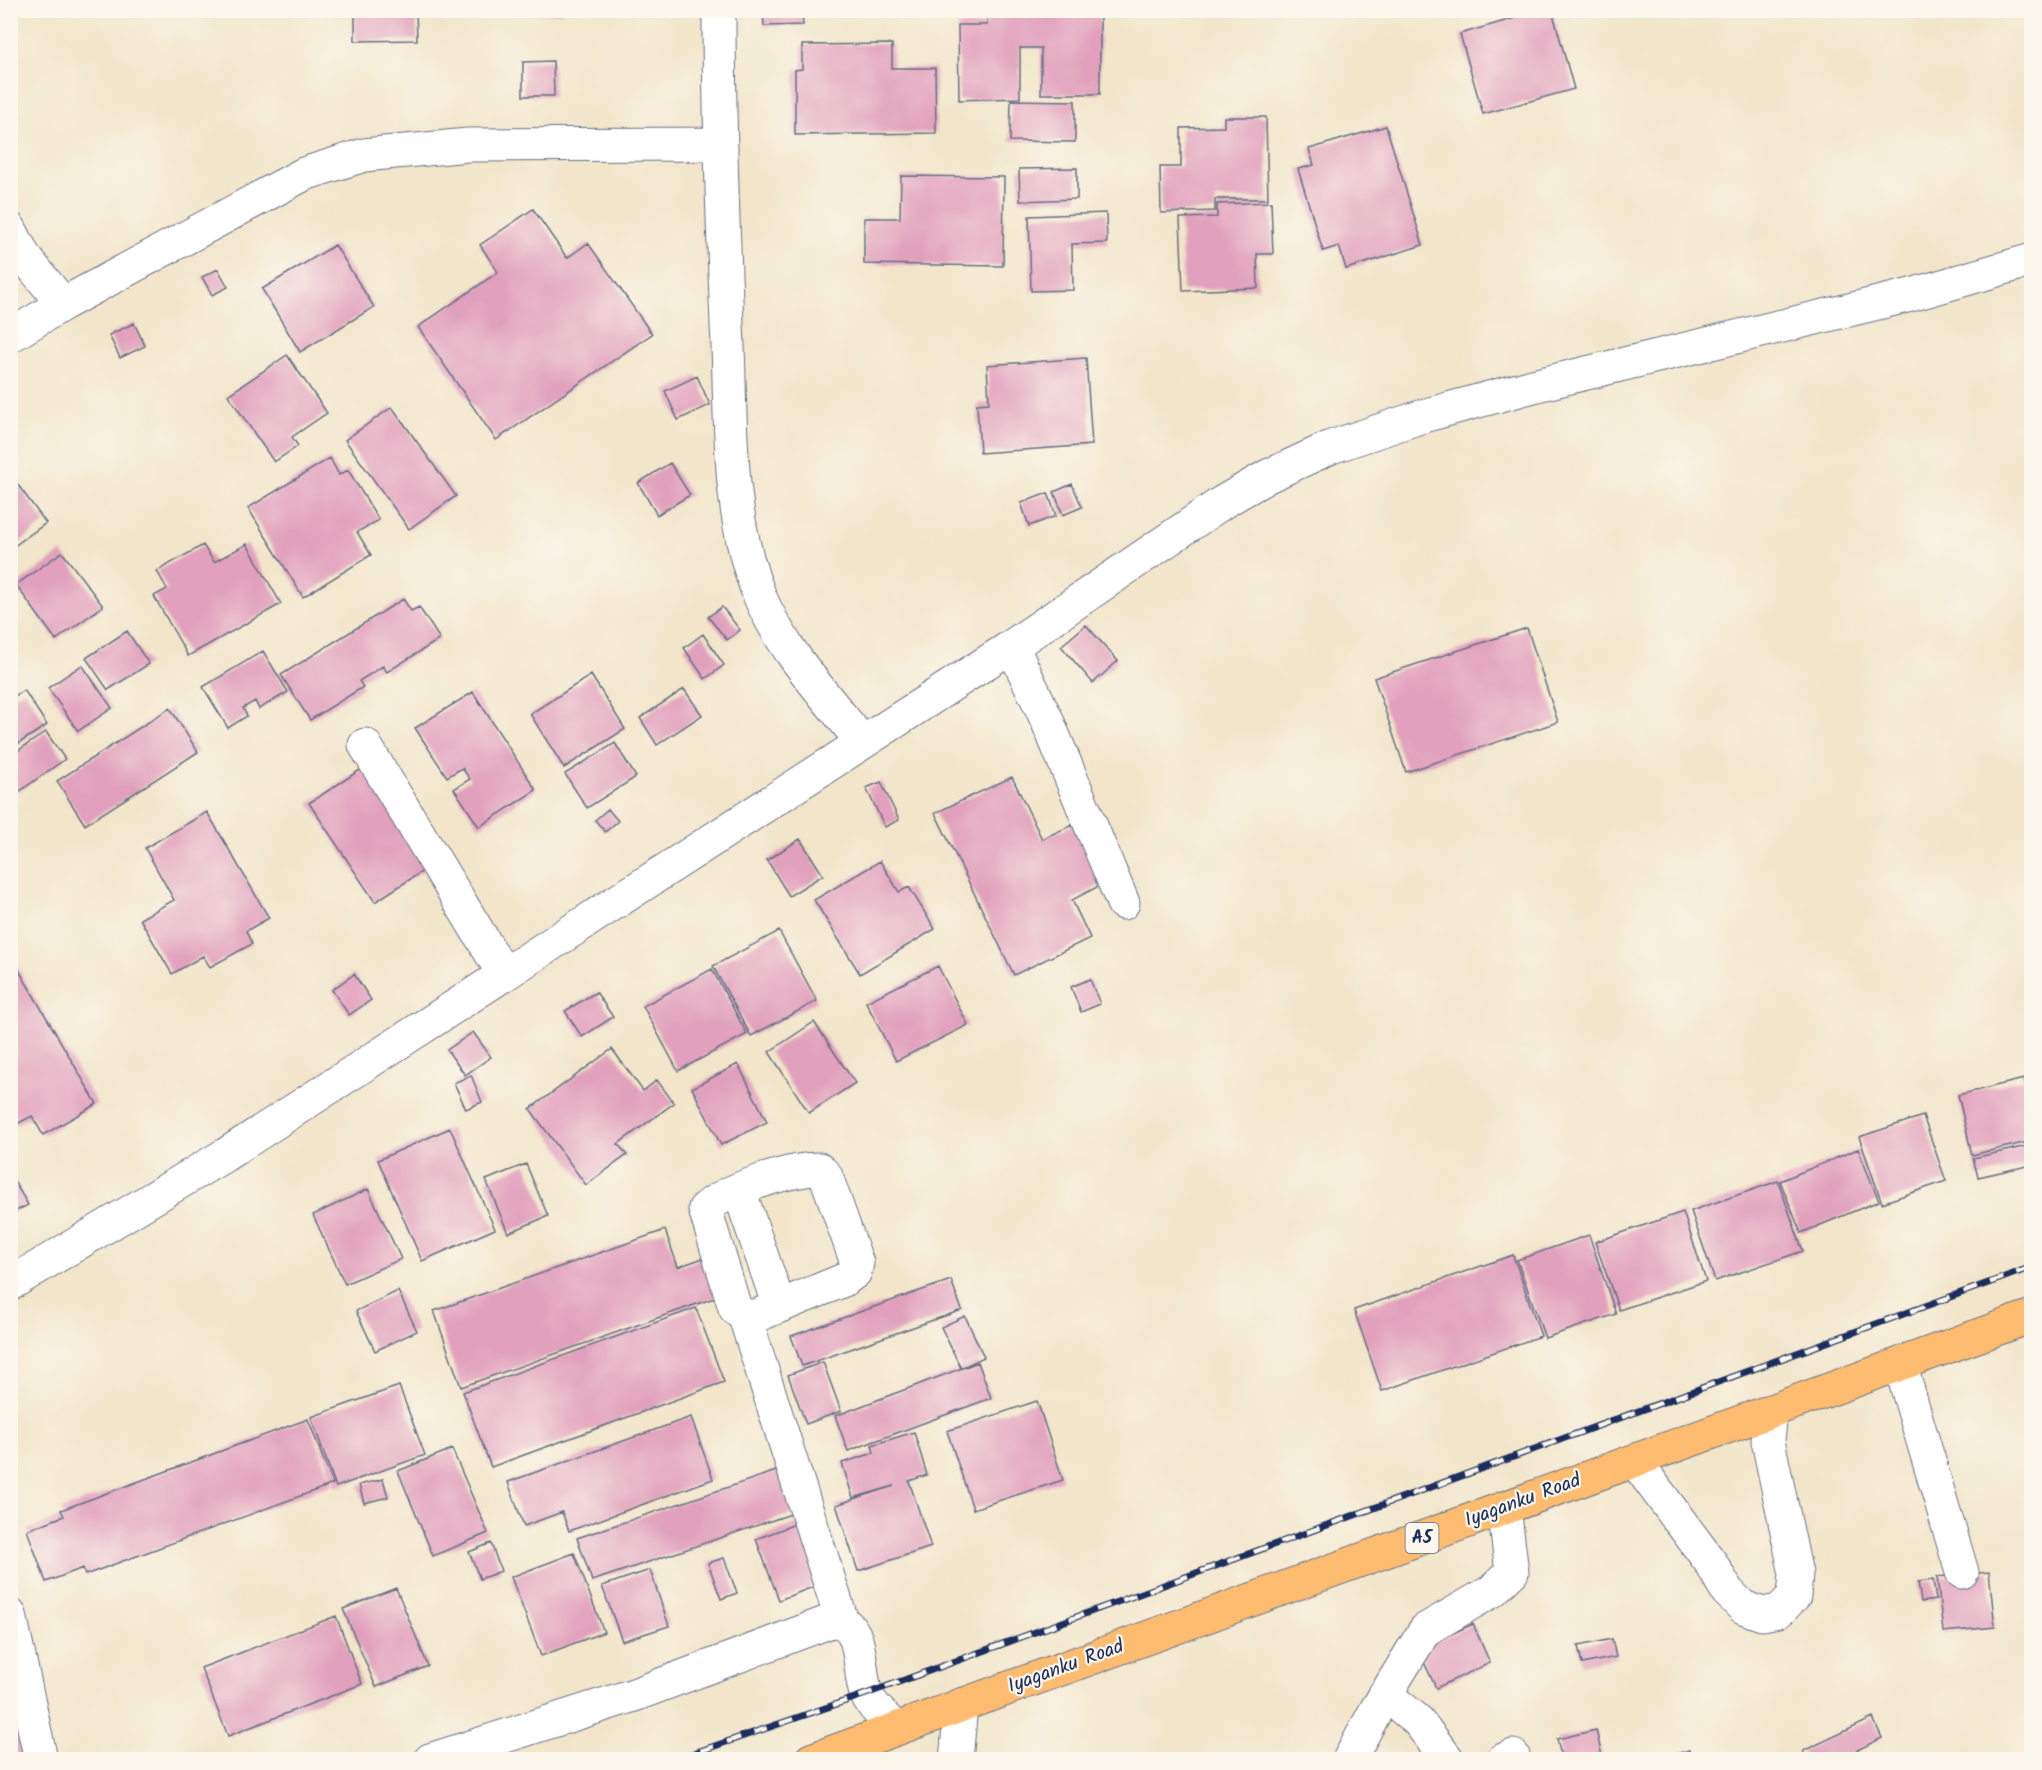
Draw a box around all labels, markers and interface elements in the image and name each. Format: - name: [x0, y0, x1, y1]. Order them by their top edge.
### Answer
- street label: Iyaganku Road: [1460, 1465, 1587, 1537]
- road number: A5: [1406, 1523, 1438, 1553]
- street label: Iyaganku Road: [1003, 1631, 1130, 1703]

